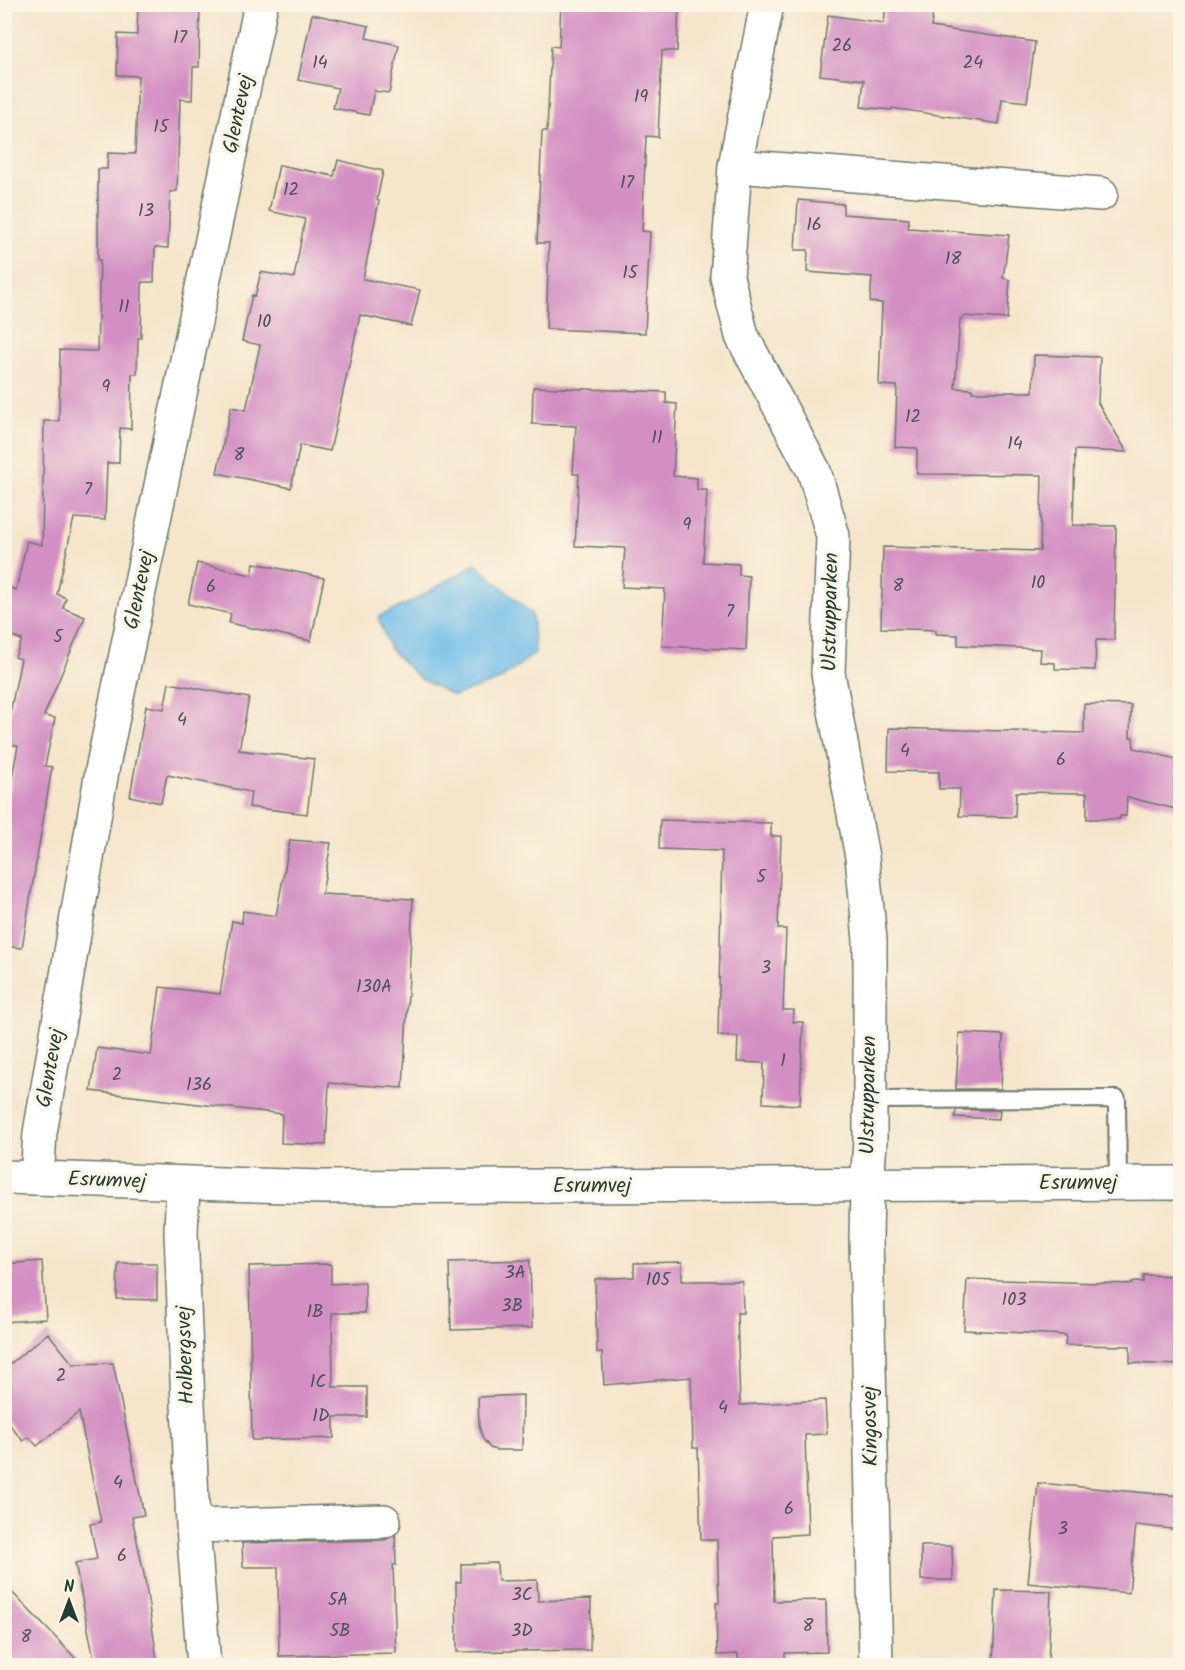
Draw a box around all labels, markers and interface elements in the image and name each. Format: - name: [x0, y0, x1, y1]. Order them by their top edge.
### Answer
- house number: 17: [173, 24, 188, 53]
- house number: 26: [832, 32, 852, 61]
- house number: 14: [312, 49, 328, 78]
- house number: 24: [963, 49, 983, 78]
- street label: Glentevej: [215, 71, 264, 156]
- house number: 19: [634, 83, 648, 112]
- house number: 15: [153, 113, 170, 142]
- house number: 17: [620, 169, 635, 198]
- house number: 12: [283, 176, 299, 205]
- house number: 13: [138, 197, 154, 226]
- house number: 16: [806, 211, 822, 240]
- house number: 18: [945, 245, 961, 274]
- house number: 15: [622, 259, 639, 288]
- house number: 11: [118, 293, 130, 322]
- house number: 10: [257, 308, 271, 337]
- house number: 9: [102, 373, 111, 402]
- house number: 12: [905, 403, 921, 432]
- house number: 11: [651, 424, 663, 453]
- house number: 14: [1007, 430, 1023, 459]
- house number: 8: [234, 441, 245, 470]
- house number: 7: [84, 476, 93, 505]
- house number: 9: [683, 511, 692, 540]
- street label: Glentevej: [116, 547, 165, 632]
- street label: Ulstrupparken: [813, 552, 849, 672]
- house number: 10: [1031, 569, 1045, 598]
- house number: 8: [893, 572, 904, 601]
- house number: 6: [206, 573, 216, 602]
- house number: 7: [726, 598, 735, 627]
- house number: 5: [53, 623, 64, 652]
- house number: 4: [177, 706, 187, 735]
- house number: 4: [900, 737, 910, 766]
- house number: 6: [1056, 746, 1066, 775]
- house number: 5: [756, 863, 767, 892]
- house number: 3: [761, 954, 771, 983]
- house number: 130A: [356, 973, 392, 1002]
- street label: Glentevej: [28, 1025, 74, 1110]
- street label: Ulstrupparken: [851, 1035, 887, 1155]
- house number: 1: [780, 1047, 786, 1076]
- house number: 2: [112, 1061, 122, 1090]
- house number: 136: [186, 1071, 212, 1100]
- street label: Esrumvej: [67, 1163, 148, 1199]
- street label: Esrumvej: [1039, 1167, 1118, 1200]
- street label: Esrumvej: [553, 1170, 632, 1203]
- house number: 3A: [504, 1259, 526, 1288]
- house number: 105: [646, 1266, 671, 1295]
- house number: 103: [1002, 1286, 1026, 1315]
- house number: 3B: [501, 1292, 523, 1321]
- house number: 1B: [306, 1298, 324, 1327]
- street label: Holbergsvej: [168, 1304, 204, 1405]
- house number: 2: [56, 1362, 66, 1391]
- house number: 1C: [310, 1368, 326, 1397]
- street label: Kingosvej: [854, 1385, 888, 1467]
- house number: 4: [718, 1394, 728, 1423]
- house number: 1D: [312, 1402, 330, 1431]
- house number: 4: [113, 1469, 123, 1498]
- house number: 6: [784, 1495, 794, 1524]
- house number: 3: [1058, 1515, 1068, 1544]
- house number: 6: [117, 1542, 127, 1571]
- north arrow: [39, 1571, 99, 1631]
- text: N: [64, 1575, 74, 1600]
- house number: 3C: [511, 1581, 533, 1610]
- house number: 5A: [328, 1586, 348, 1615]
- house number: 8: [803, 1612, 814, 1641]
- house number: 5B: [329, 1617, 351, 1646]
- house number: 3D: [511, 1617, 533, 1646]
- house number: 8: [21, 1623, 32, 1652]

